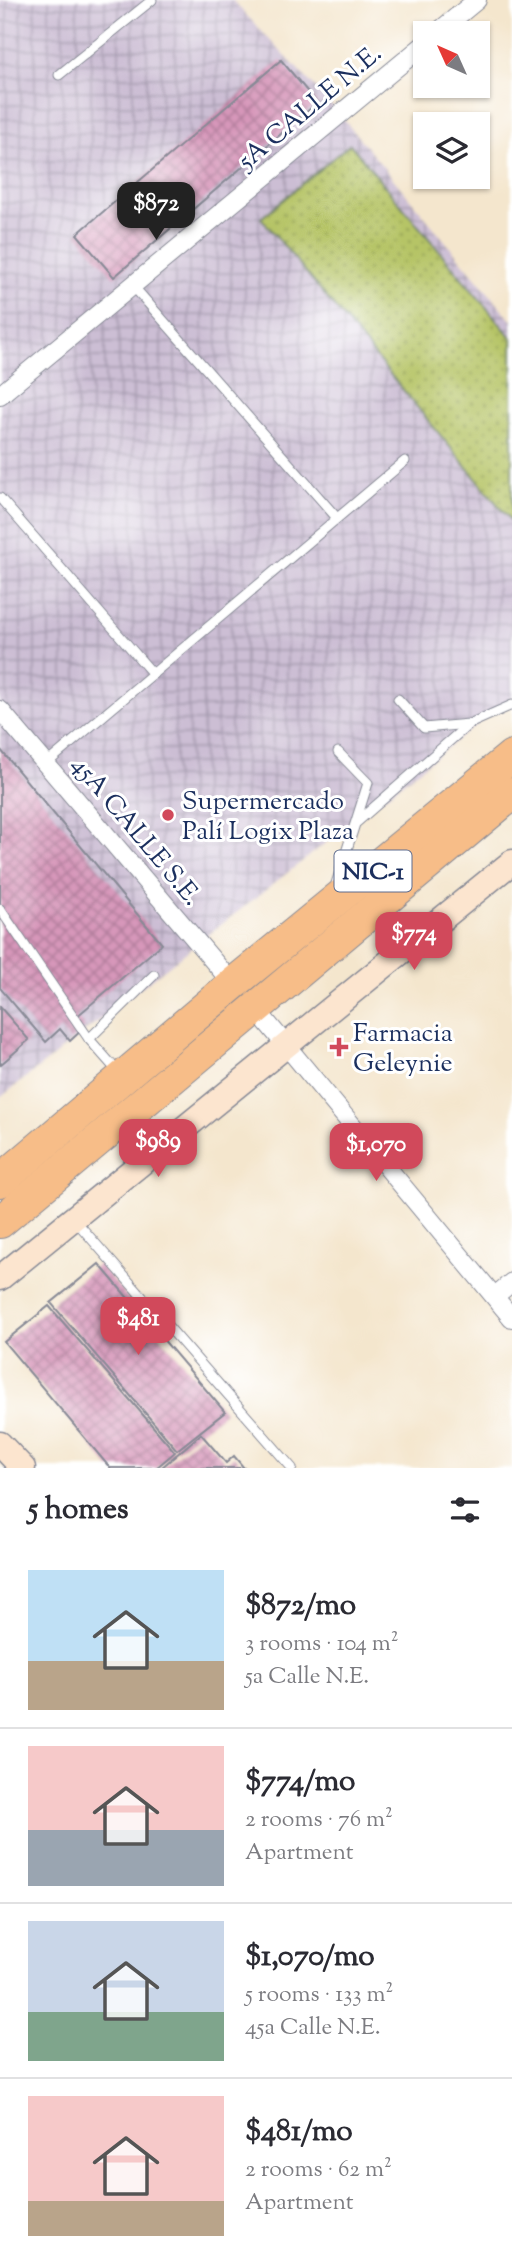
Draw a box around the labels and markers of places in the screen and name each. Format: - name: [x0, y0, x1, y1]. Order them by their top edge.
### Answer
- pin: $872: [115, 182, 197, 242]
- place label: Supermercado Palí Logix Plaza: [182, 784, 354, 851]
- marker: Supermercado Palí Logix Plaza: [160, 807, 176, 823]
- pin: $774: [373, 912, 455, 972]
- place label: Farmacia Geleynie: [353, 1016, 453, 1083]
- marker: Farmacia Geleynie: [331, 1039, 347, 1055]
- pin: $989: [117, 1120, 199, 1179]
- pin: $1,070: [319, 1124, 433, 1183]
- pin: $481: [97, 1298, 179, 1357]

